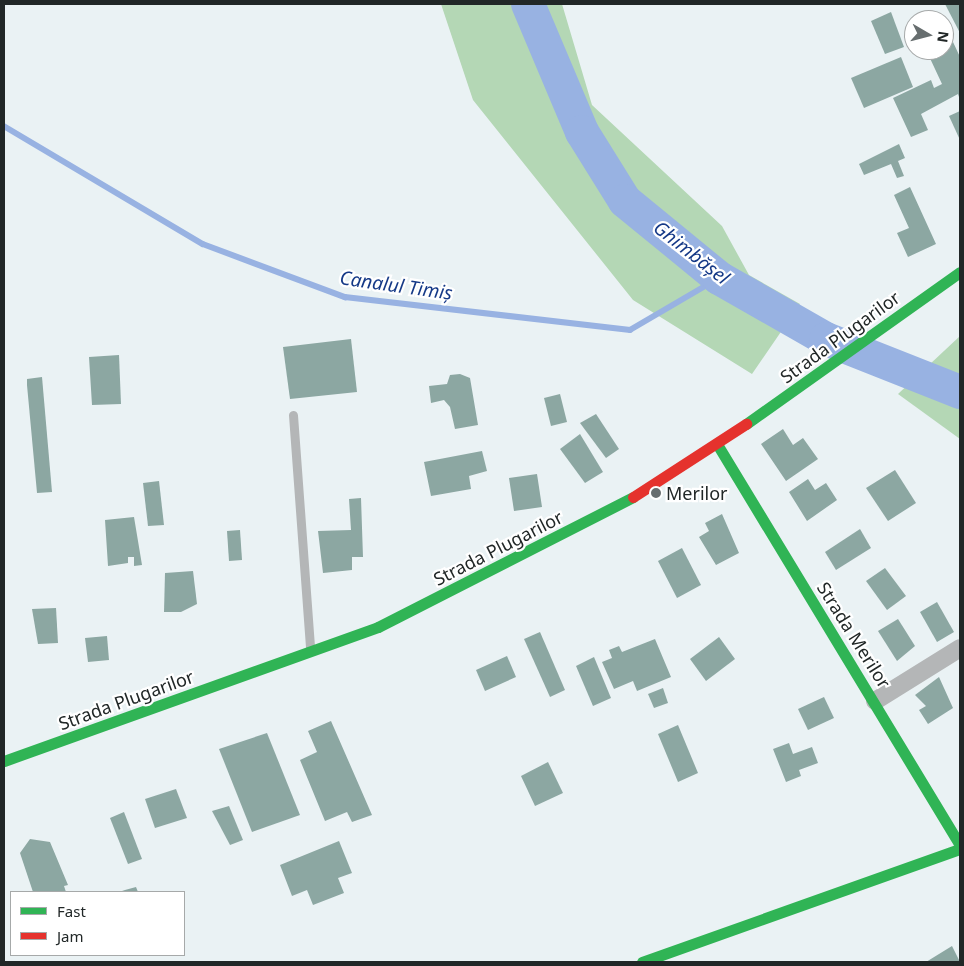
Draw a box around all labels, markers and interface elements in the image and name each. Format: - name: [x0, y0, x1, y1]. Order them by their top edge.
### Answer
- north arrow: [904, 10, 954, 60]
- text: N: [933, 30, 954, 44]
- water label: Ghimbășel: [649, 216, 733, 290]
- water label: Canalul Timiș: [338, 267, 454, 305]
- street label: Strada Plugarilor: [776, 286, 904, 388]
- place label: Merilor: [666, 482, 728, 504]
- marker: Merilor: [650, 487, 662, 499]
- street label: Strada Plugarilor: [430, 506, 566, 590]
- street label: Strada Merilor: [813, 578, 895, 692]
- street label: Strada Plugarilor: [55, 666, 197, 734]
- legend: [10, 891, 185, 956]
- text: Fast: [57, 901, 86, 921]
- text: Jam: [57, 926, 84, 946]

